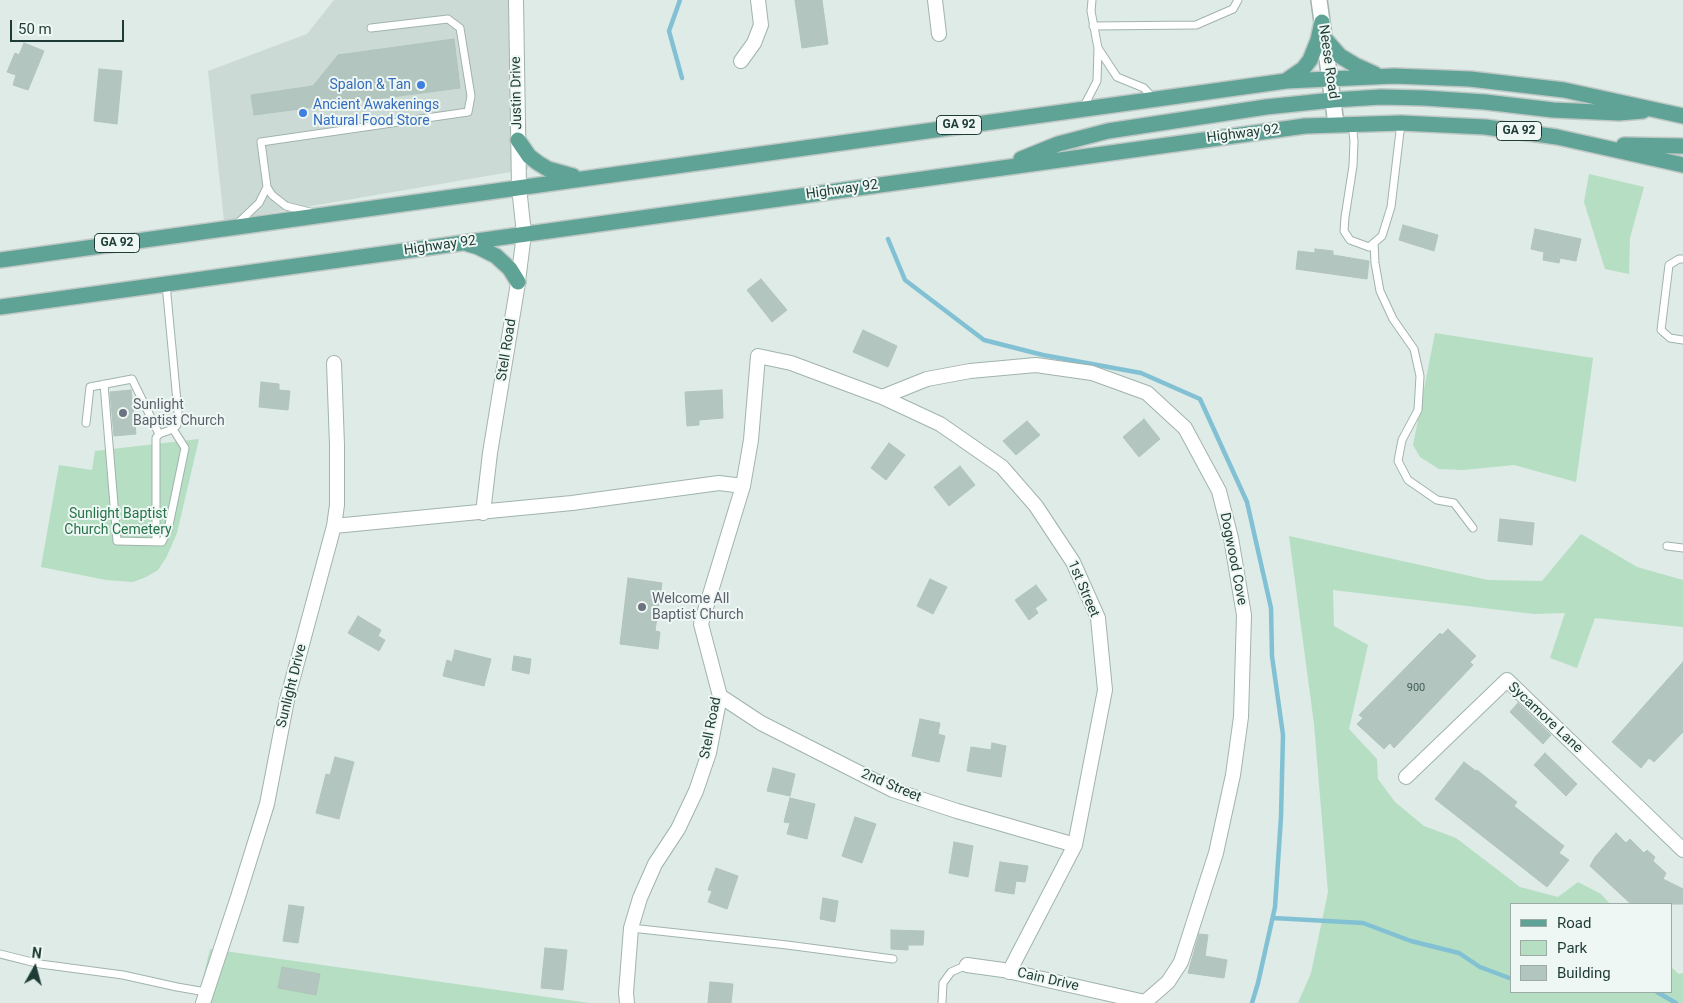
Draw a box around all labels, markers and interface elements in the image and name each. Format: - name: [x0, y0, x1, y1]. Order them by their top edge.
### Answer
- scale bar: [12, 10, 126, 42]
- text: 50 m: [18, 20, 52, 38]
- street label: Neese Road: [1314, 24, 1342, 100]
- street label: Justin Drive: [508, 56, 526, 130]
- place label: Spalon & Tan: [330, 77, 411, 93]
- marker: Spalon & Tan: [415, 79, 427, 91]
- place label: Ancient Awakenings Natural Food Store: [313, 97, 439, 130]
- marker: Ancient Awakenings Natural Food Store: [297, 107, 309, 119]
- road number: GA 92: [936, 116, 982, 134]
- street label: Highway 92: [1206, 121, 1280, 147]
- road number: GA 92: [1496, 122, 1542, 140]
- street label: Highway 92: [805, 177, 879, 203]
- street label: Highway 92: [403, 233, 477, 259]
- road number: GA 92: [94, 234, 140, 252]
- street label: Stell Road: [494, 318, 520, 382]
- place label: Sunlight Baptist Church: [133, 397, 225, 430]
- marker: Sunlight Baptist Church: [117, 407, 129, 419]
- park label: Sunlight Baptist Church Cemetery: [64, 506, 172, 538]
- street label: Dogwood Cove: [1216, 511, 1250, 607]
- street label: 1st Street: [1064, 558, 1102, 620]
- place label: Welcome All Baptist Church: [652, 591, 744, 624]
- marker: Welcome All Baptist Church: [636, 601, 648, 613]
- street label: Sunlight Drive: [273, 642, 311, 730]
- street label: Sycamore Lane: [1504, 679, 1586, 757]
- house number: 900: [1407, 681, 1425, 695]
- street label: Stell Road: [697, 696, 725, 760]
- street label: 2nd Street: [858, 766, 924, 806]
- legend: [1510, 903, 1673, 993]
- text: Road: [1557, 914, 1591, 932]
- text: Park: [1557, 939, 1587, 957]
- north arrow: [10, 943, 60, 993]
- text: N: [31, 945, 43, 962]
- text: Building: [1557, 964, 1611, 982]
- street label: Cain Drive: [1016, 965, 1080, 995]

